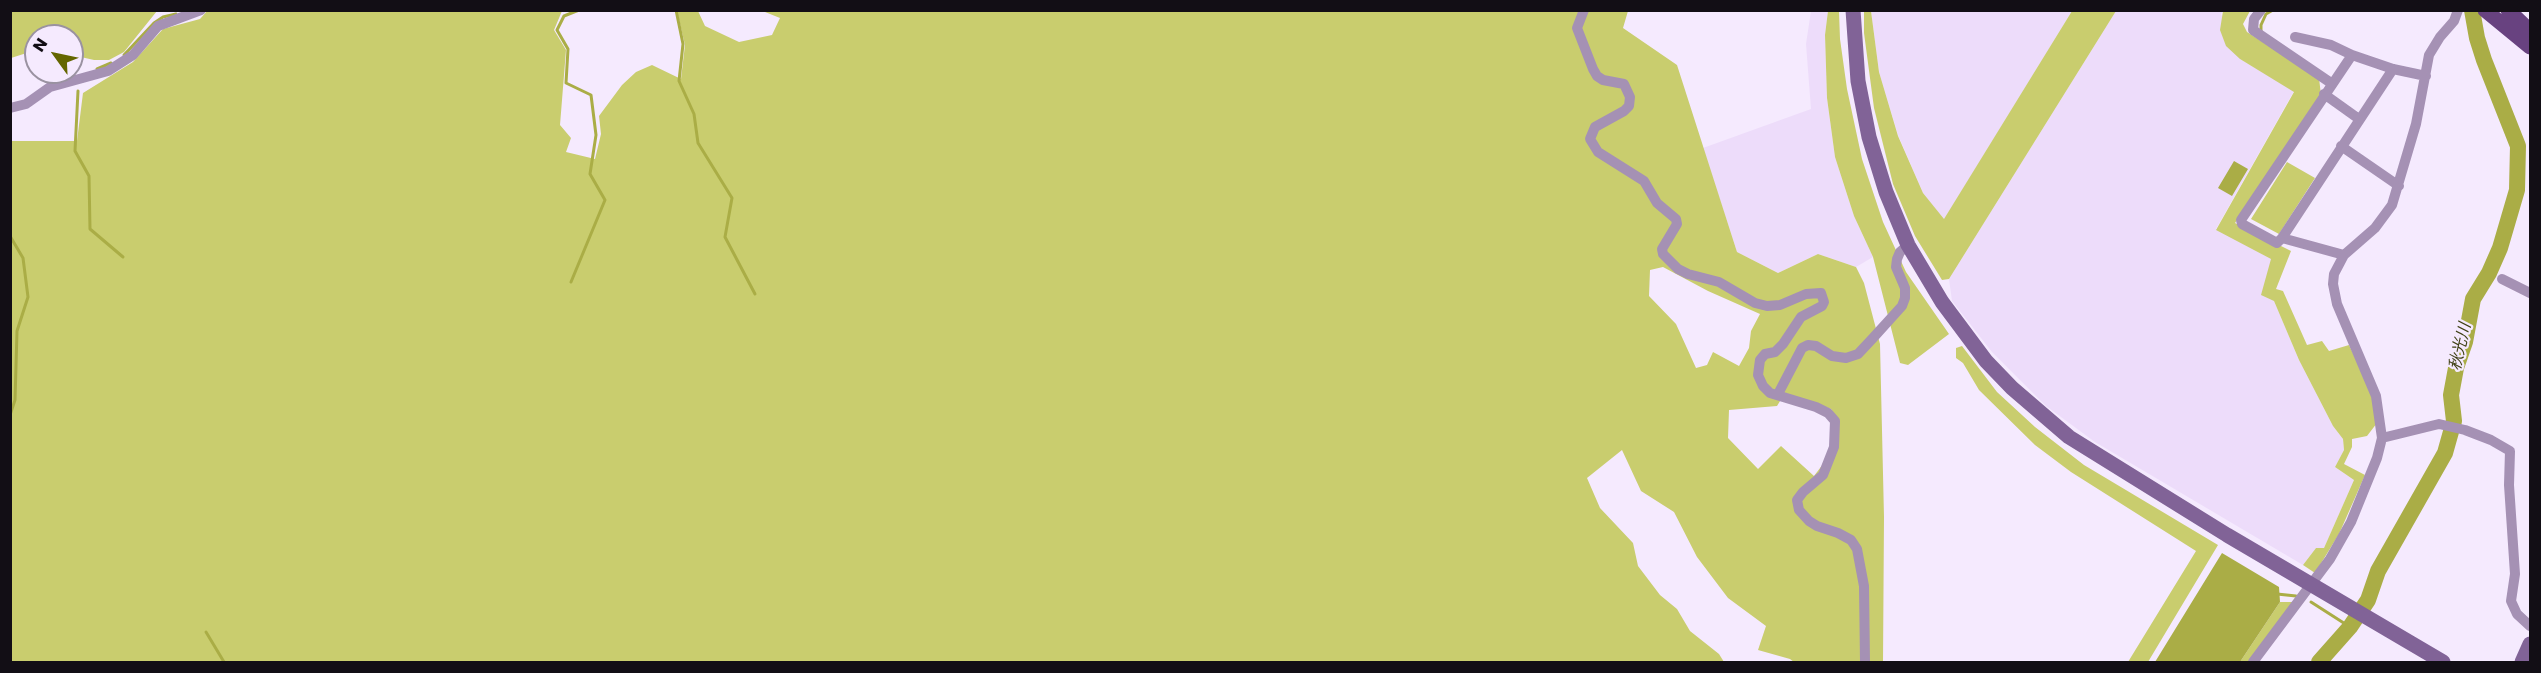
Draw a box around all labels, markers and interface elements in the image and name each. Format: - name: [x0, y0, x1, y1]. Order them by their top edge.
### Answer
- north arrow: [24, 24, 84, 84]
- text: N: [27, 34, 53, 56]
- water label: 秋光川: [2446, 321, 2476, 373]

